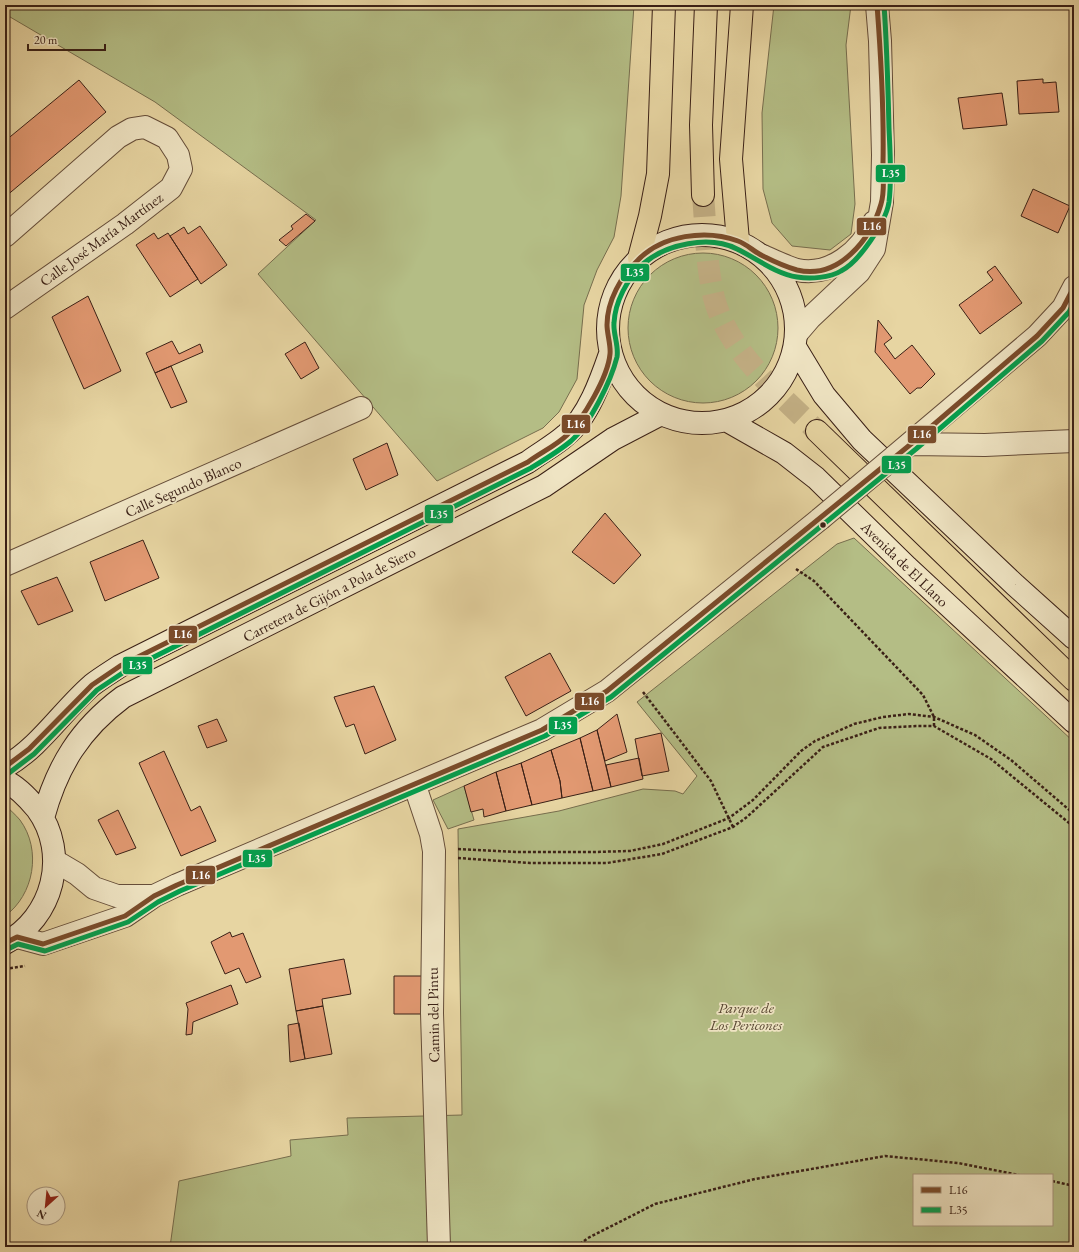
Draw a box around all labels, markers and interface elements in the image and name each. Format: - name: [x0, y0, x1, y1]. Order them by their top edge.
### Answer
- scale bar: [28, 26, 105, 52]
- text: 20 m: [34, 32, 58, 48]
- line badge: L35: [875, 164, 906, 183]
- text: L35: [882, 166, 900, 180]
- street label: Calle José María Martínez: [36, 188, 167, 290]
- line badge: L16: [856, 217, 887, 236]
- text: L16: [863, 219, 881, 233]
- line badge: L35: [620, 263, 650, 282]
- text: L35: [626, 265, 644, 279]
- line badge: L16: [561, 414, 591, 434]
- text: L16: [567, 417, 585, 431]
- line badge: L16: [907, 425, 937, 444]
- text: L16: [913, 427, 931, 441]
- street label: Calle Segundo Blanco: [122, 453, 244, 521]
- line badge: L35: [881, 455, 912, 474]
- text: L35: [888, 458, 906, 472]
- line badge: L35: [424, 504, 454, 524]
- text: L35: [430, 507, 448, 521]
- street label: Avenida de El Llano: [856, 517, 953, 611]
- unlabelled marker: [818, 520, 828, 530]
- street label: Carretera de Gijón a Pola de Siero: [239, 542, 419, 646]
- line badge: L16: [168, 625, 198, 644]
- text: L16: [174, 627, 192, 641]
- line badge: L35: [122, 656, 153, 675]
- text: L35: [129, 658, 147, 672]
- line badge: L16: [574, 692, 605, 711]
- text: L16: [581, 694, 599, 708]
- line badge: L35: [548, 716, 578, 735]
- text: L35: [554, 718, 572, 732]
- line badge: L35: [242, 849, 273, 868]
- text: L35: [248, 851, 266, 865]
- line badge: L16: [185, 865, 216, 885]
- text: L16: [192, 868, 210, 882]
- street label: Camin del Pintu: [423, 967, 443, 1063]
- park label: Parque de Los Pericones: [709, 998, 783, 1034]
- legend: [913, 1174, 1053, 1226]
- text: L16: [949, 1182, 968, 1198]
- north arrow: [26, 1186, 66, 1226]
- text: L35: [949, 1202, 968, 1218]
- text: N: [34, 1207, 49, 1223]

